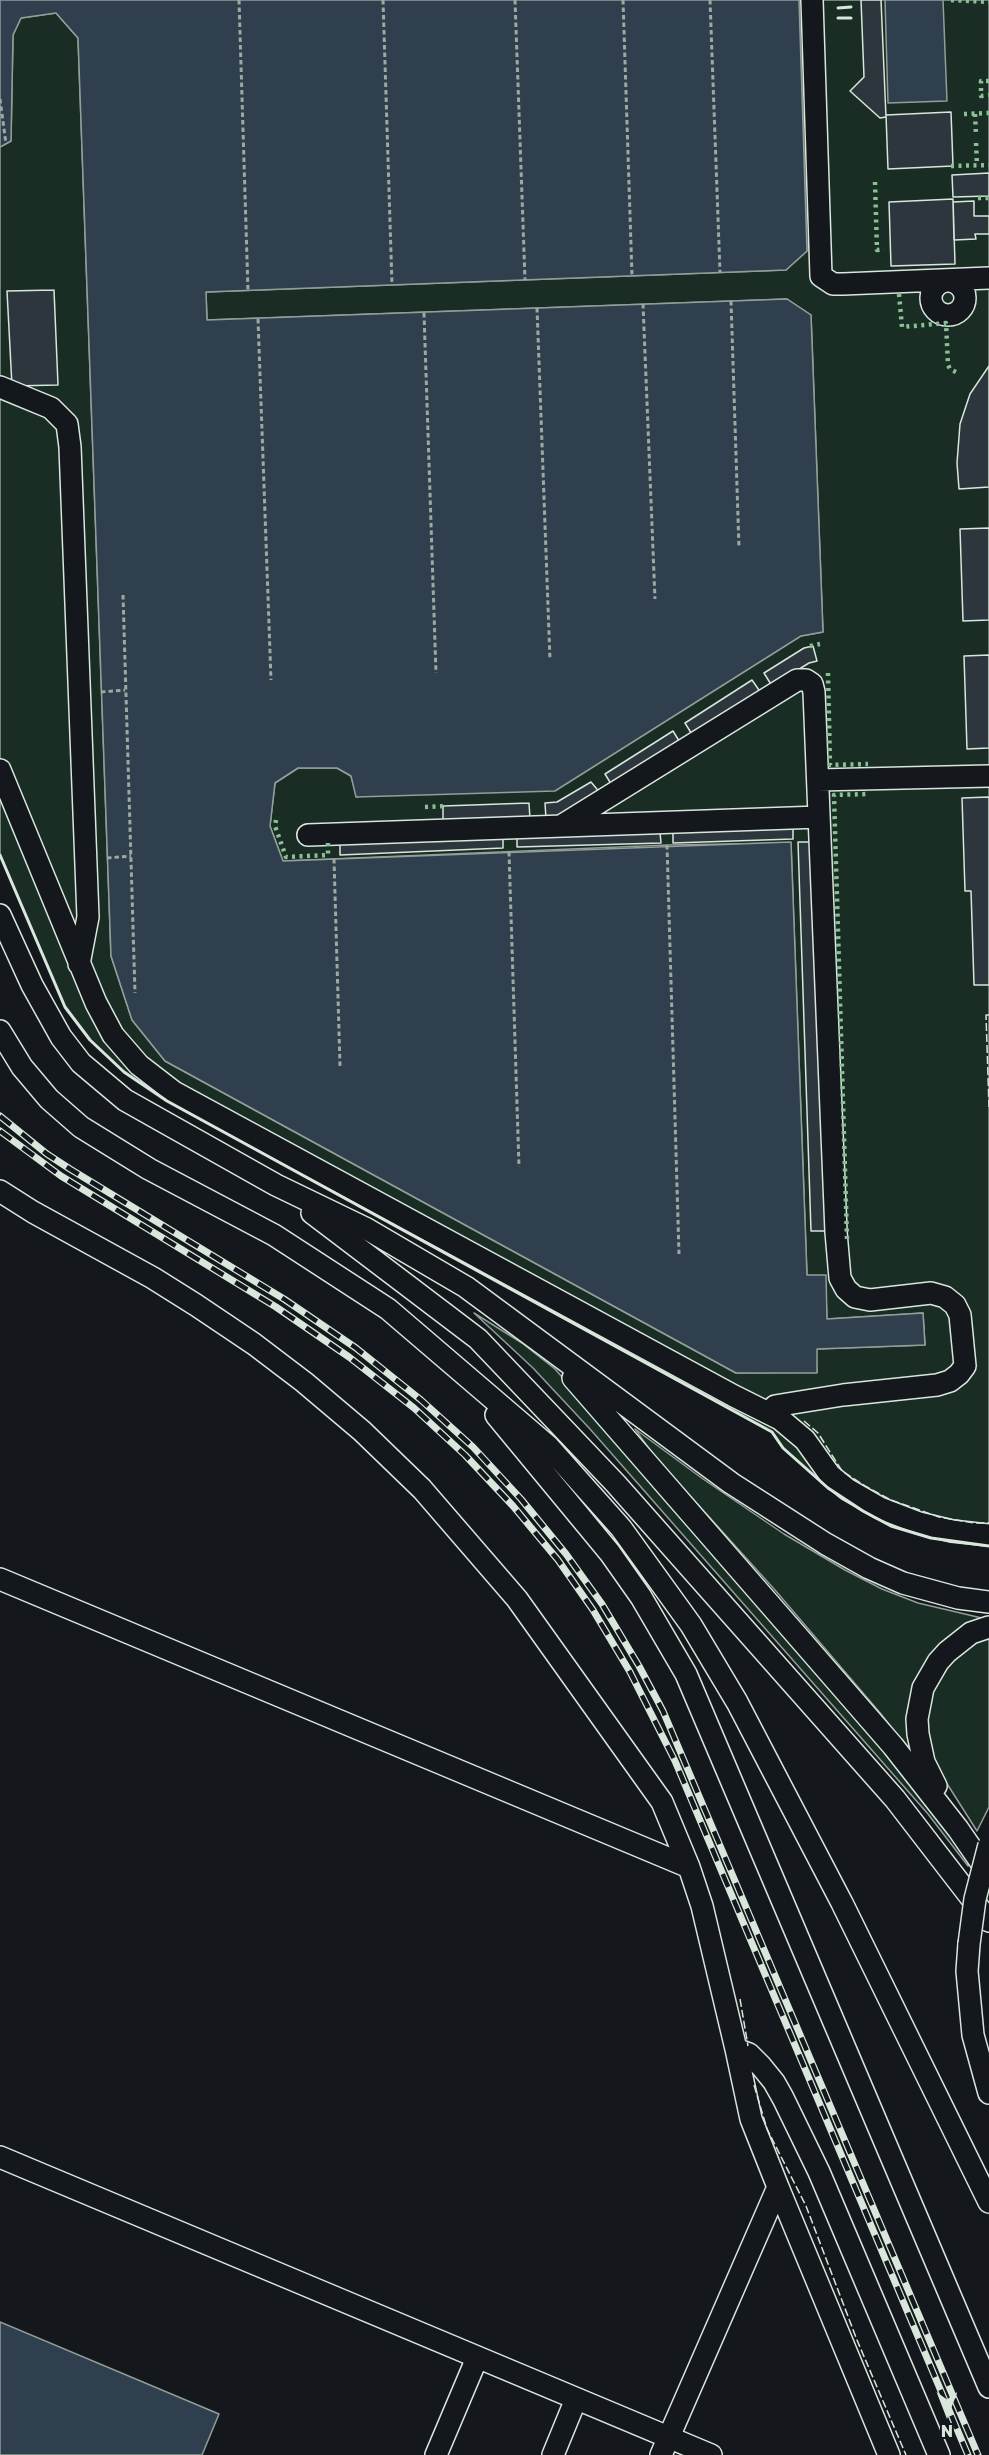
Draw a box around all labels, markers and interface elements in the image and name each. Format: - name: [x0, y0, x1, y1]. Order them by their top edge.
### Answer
- north arrow: [917, 2383, 977, 2443]
- text: N: [941, 2421, 953, 2441]

